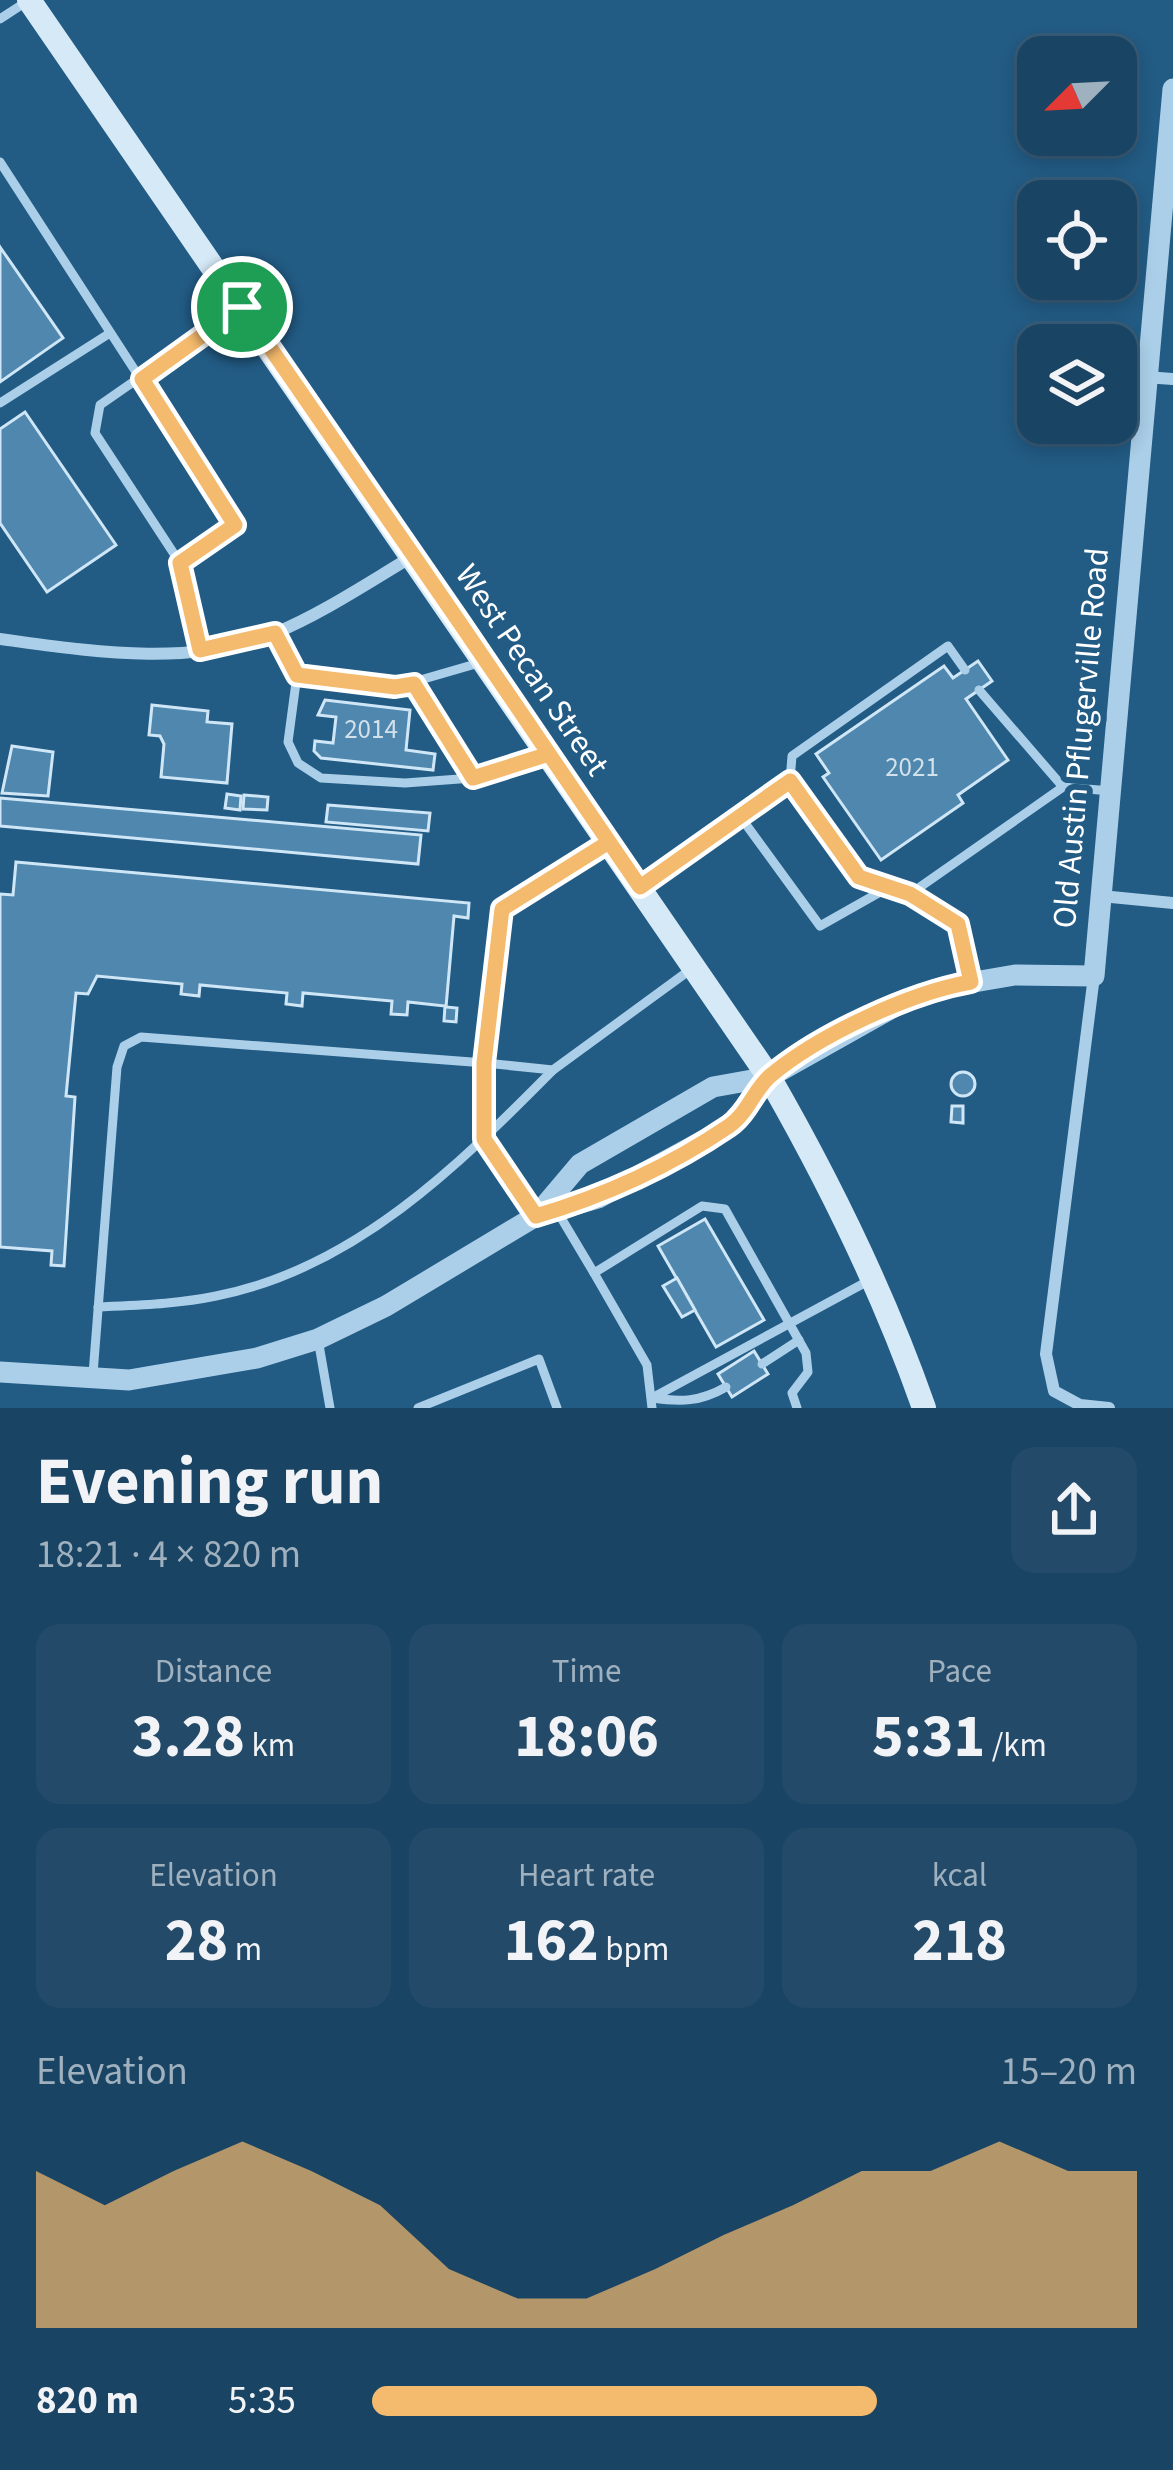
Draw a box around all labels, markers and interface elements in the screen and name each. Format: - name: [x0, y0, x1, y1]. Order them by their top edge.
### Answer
- north arrow: [1017, 36, 1137, 156]
- map controls: [1017, 36, 1137, 444]
- button: locate: [1017, 180, 1137, 300]
- pin: [191, 256, 293, 358]
- icon: arrive: [209, 274, 275, 340]
- button: layers: [1017, 324, 1137, 444]
- street label: Old Austin Pflugerville Road: [1041, 546, 1121, 930]
- street label: West Pecan Street: [444, 555, 620, 785]
- house number: 2014: [344, 710, 398, 749]
- house number: 2021: [885, 748, 939, 787]
- text: Evening run: [36, 1435, 383, 1529]
- button: share: [1011, 1447, 1137, 1573]
- text: 18:21 · 4 × 820 m: [36, 1527, 301, 1583]
- text: Distance: [155, 1648, 272, 1695]
- text: Time: [552, 1648, 621, 1695]
- text: Pace: [927, 1648, 992, 1695]
- text: 3.28: [132, 1695, 245, 1780]
- text: 18:06: [514, 1695, 659, 1780]
- text: 5:31: [872, 1695, 985, 1780]
- text: km: [245, 1722, 295, 1769]
- text: /km: [985, 1722, 1047, 1769]
- text: Elevation: [149, 1852, 278, 1899]
- text: Heart rate: [518, 1852, 655, 1899]
- text: kcal: [932, 1852, 987, 1899]
- text: 28: [165, 1899, 228, 1984]
- text: 162: [504, 1899, 599, 1984]
- text: 218: [912, 1899, 1007, 1984]
- text: m: [228, 1926, 262, 1973]
- text: bpm: [599, 1926, 669, 1973]
- text: Elevation: [36, 2044, 188, 2100]
- text: 15–20 m: [1001, 2044, 1137, 2100]
- text: 820 m: [36, 2373, 139, 2429]
- text: 5:35: [228, 2373, 296, 2429]

